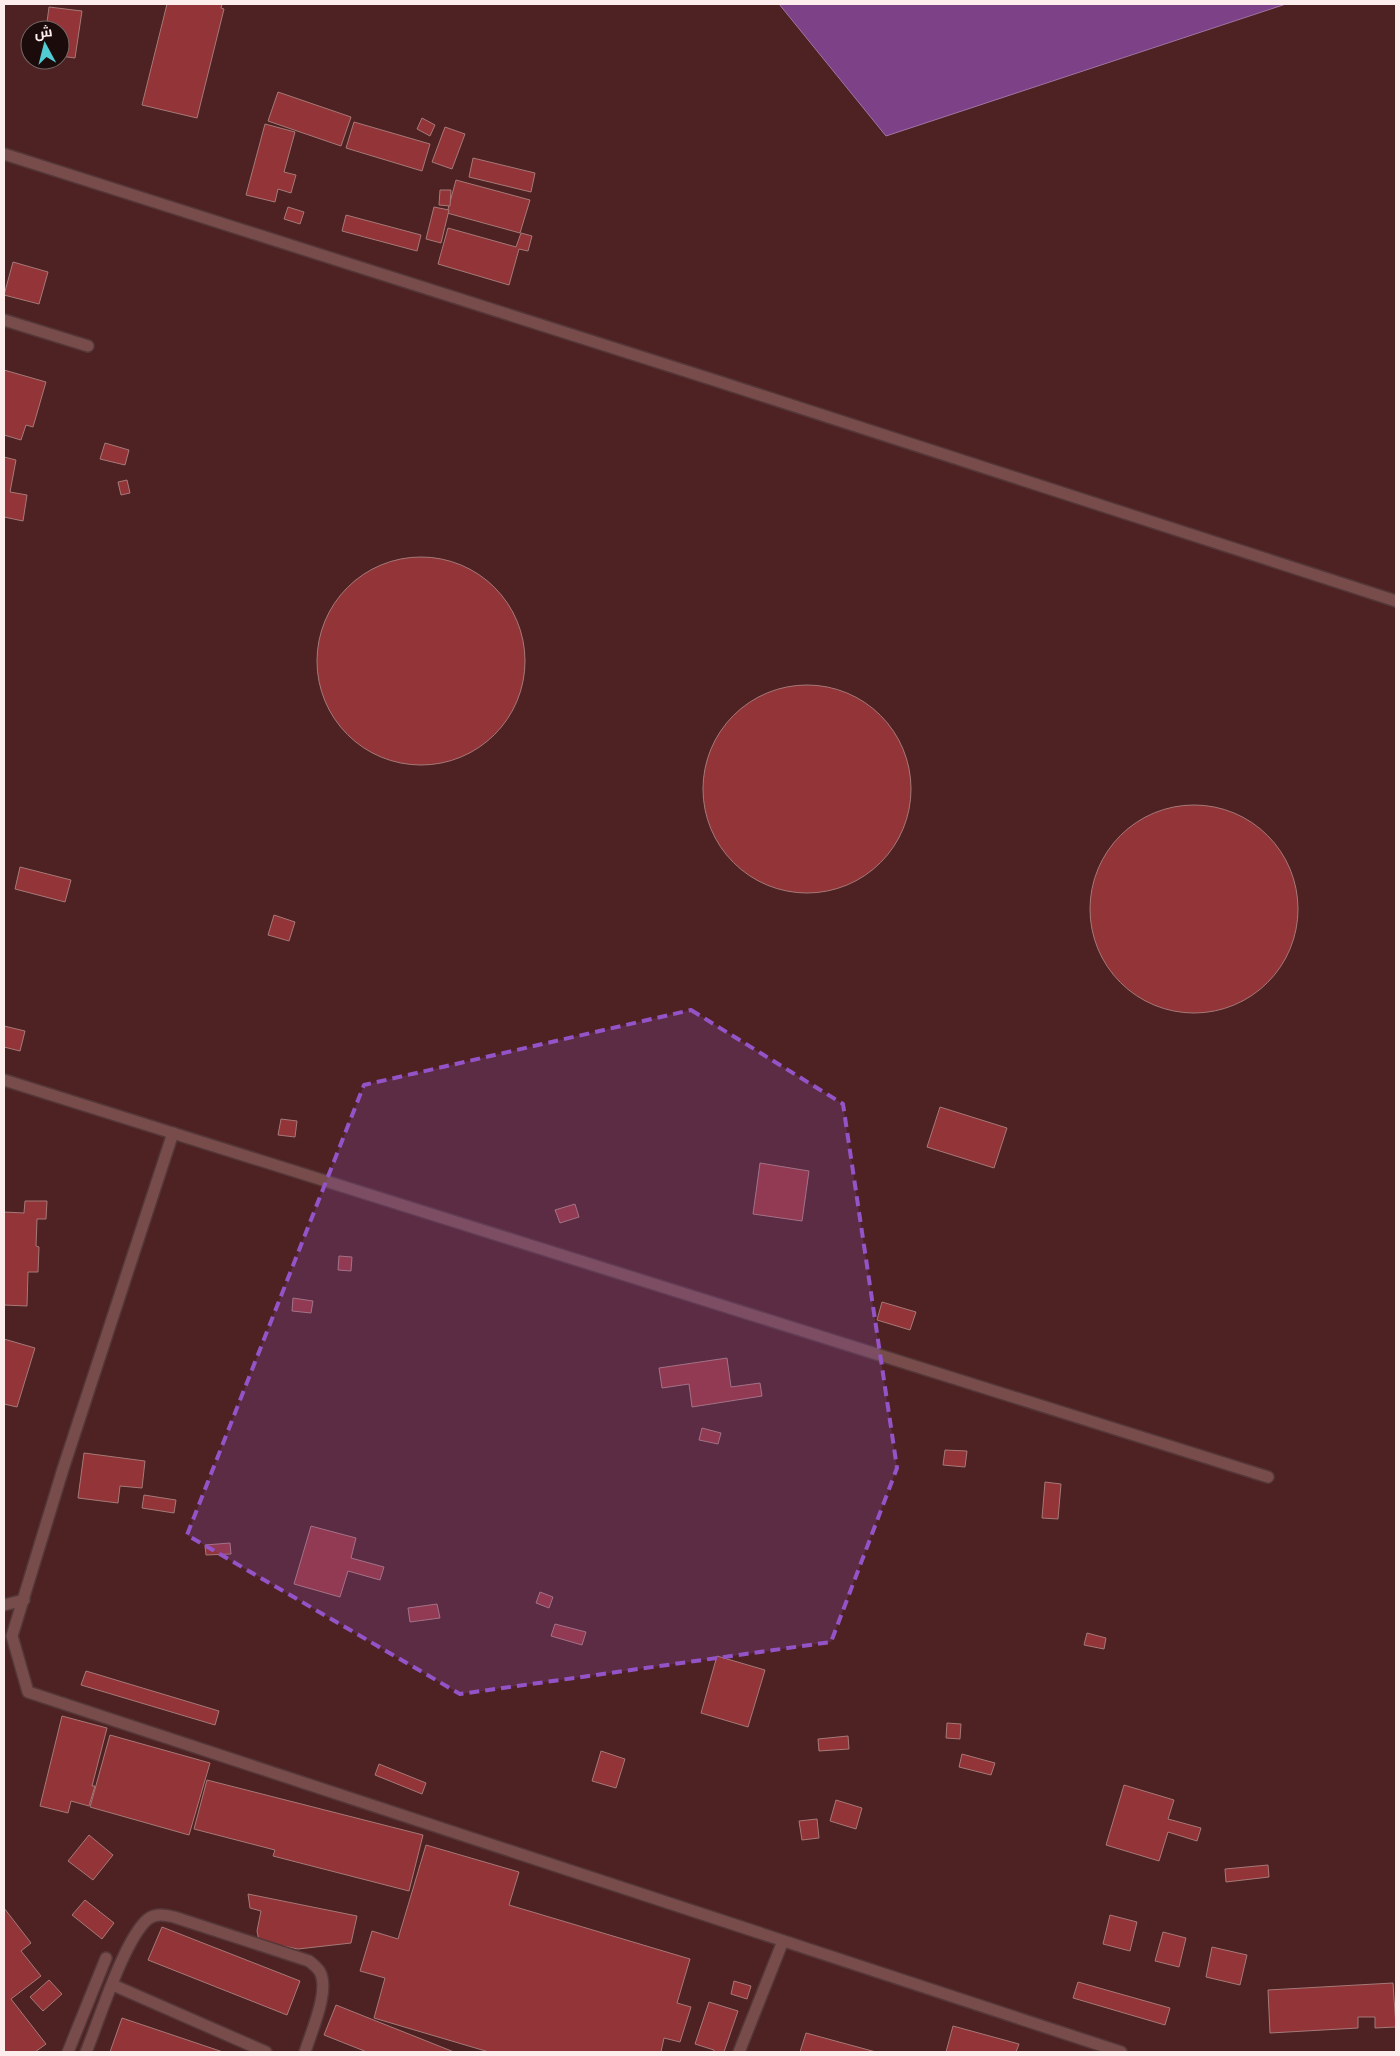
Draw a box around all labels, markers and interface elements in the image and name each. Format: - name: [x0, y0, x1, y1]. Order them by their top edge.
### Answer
- north arrow: [20, 20, 70, 70]
- text: ش: [33, 22, 54, 44]

